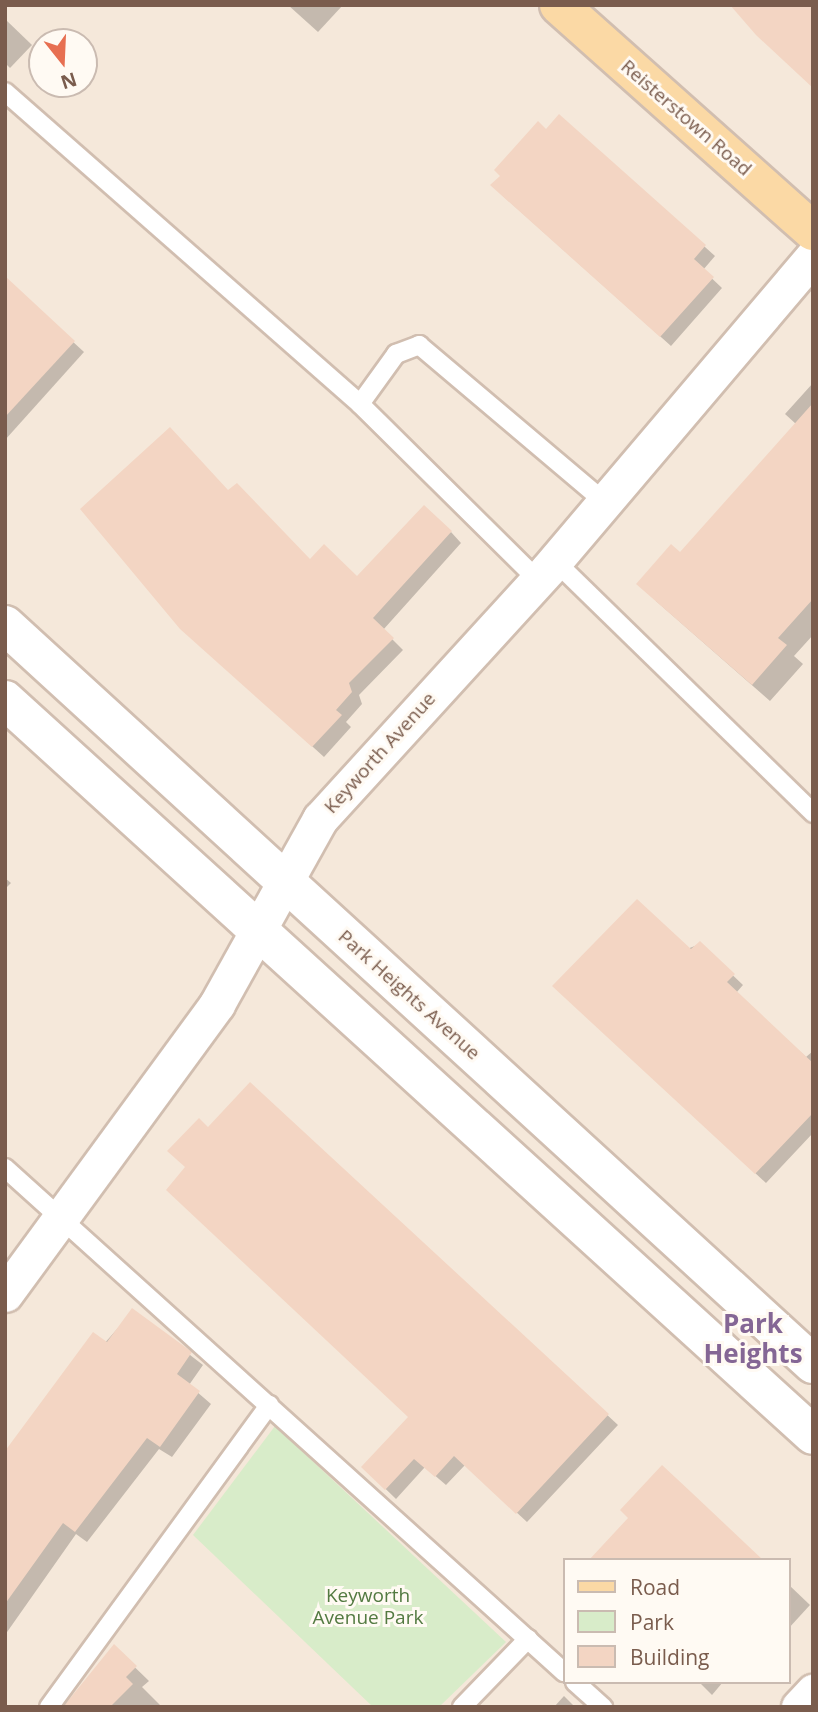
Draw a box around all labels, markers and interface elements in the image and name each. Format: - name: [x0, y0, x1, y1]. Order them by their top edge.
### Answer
- north arrow: [28, 28, 98, 98]
- street label: Reisterstown Road: [616, 55, 756, 181]
- text: N: [58, 66, 80, 96]
- street label: Keyworth Avenue: [320, 688, 440, 818]
- street label: Park Heights Avenue: [333, 925, 485, 1065]
- district label: Park Heights: [703, 1308, 803, 1370]
- legend: [562, 1558, 790, 1684]
- text: Road: [630, 1573, 680, 1601]
- park label: Keyworth Avenue Park: [313, 1585, 423, 1629]
- text: Park: [630, 1608, 674, 1636]
- text: Building: [630, 1643, 709, 1671]

